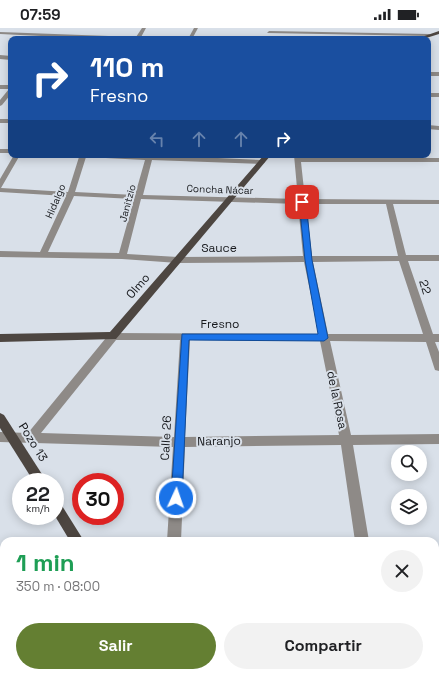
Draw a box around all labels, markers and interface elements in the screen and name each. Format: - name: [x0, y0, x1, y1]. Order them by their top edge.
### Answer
- text: 07:59: [20, 5, 60, 24]
- text: 110 m: [90, 49, 164, 85]
- icon: right: [24, 52, 76, 104]
- text: Fresno: [90, 84, 148, 107]
- icon: left: [146, 128, 168, 150]
- icon: ahead: [188, 128, 210, 150]
- icon: ahead: [230, 128, 252, 150]
- icon: right: [272, 128, 294, 150]
- street label: Hidalgo: [42, 182, 69, 220]
- street label: Concha Nácar: [186, 182, 254, 197]
- street label: Janitzio: [116, 183, 139, 223]
- pin: [285, 185, 319, 219]
- icon: arrive: [291, 191, 313, 213]
- street label: Sauce: [201, 240, 237, 256]
- street label: Olmo: [123, 270, 153, 302]
- street label: 22: [415, 278, 435, 296]
- street label: Fresno: [201, 316, 240, 332]
- street label: de la Rosa: [323, 369, 351, 431]
- street label: Calle 26: [157, 415, 175, 461]
- street label: Pozo 13: [15, 420, 51, 464]
- street label: Naranjo: [197, 433, 241, 449]
- map controls: [391, 445, 427, 525]
- button: search: [391, 445, 427, 481]
- speed limit sign: 30: [72, 473, 124, 525]
- position arrow: [155, 477, 197, 519]
- text: 22: [26, 481, 50, 507]
- button: layers: [391, 489, 427, 525]
- text: km/h: [26, 502, 50, 515]
- text: 1 min: [16, 547, 75, 578]
- button: close: [381, 550, 423, 592]
- text: 350 m · 08:00: [16, 578, 100, 595]
- button: Salir: [16, 623, 216, 669]
- button: Compartir: [224, 623, 423, 669]

